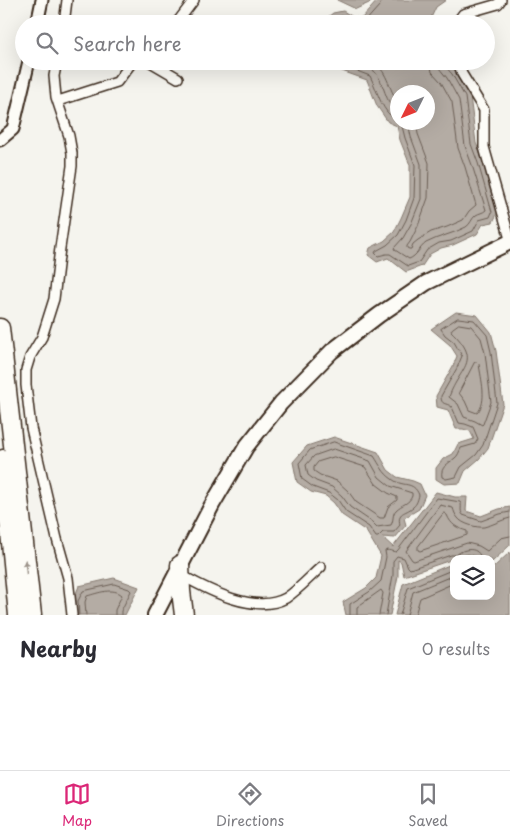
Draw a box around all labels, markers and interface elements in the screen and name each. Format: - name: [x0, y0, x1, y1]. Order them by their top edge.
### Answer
- search box: [15, 15, 495, 70]
- icon: search: [33, 29, 61, 57]
- text: Search here: [73, 29, 182, 57]
- north arrow: [390, 85, 435, 130]
- map controls: [450, 555, 495, 600]
- button: layers: [450, 555, 495, 600]
- one-way arrow: [22, 558, 30, 574]
- text: Nearby: [20, 632, 97, 664]
- text: 0 results: [422, 636, 490, 660]
- tab: Map: [62, 780, 92, 831]
- tab: Directions: [216, 780, 284, 831]
- tab: Saved: [408, 780, 448, 831]

